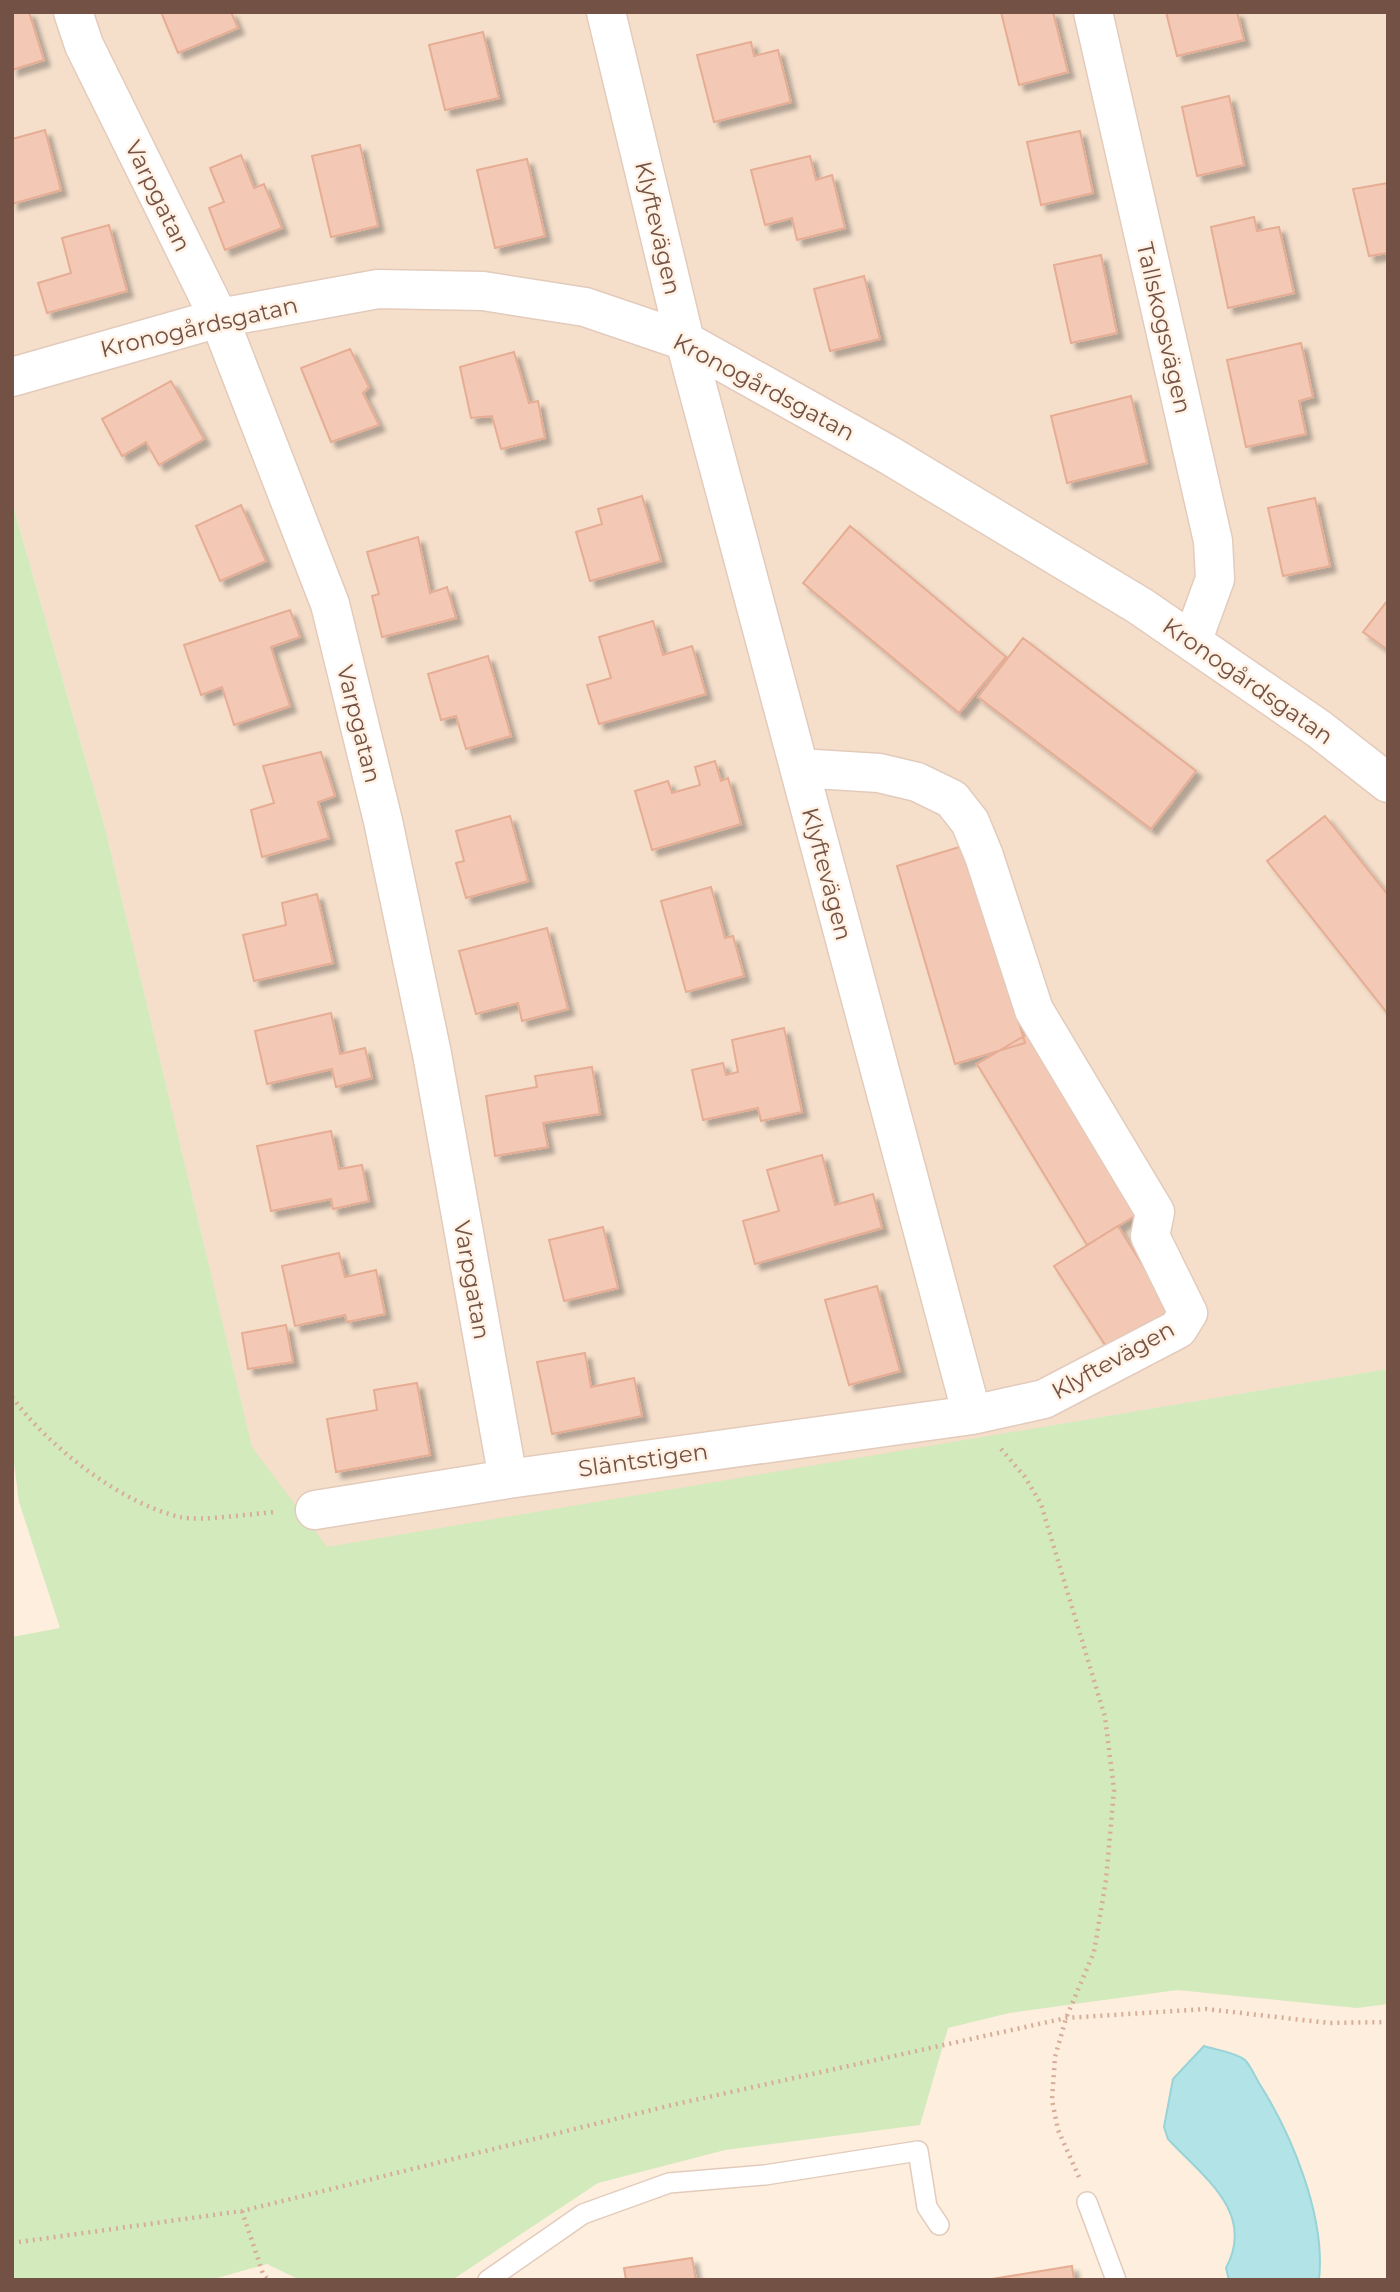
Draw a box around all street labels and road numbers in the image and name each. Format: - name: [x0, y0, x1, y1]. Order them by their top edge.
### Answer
- street label: Varpgatan: [119, 136, 197, 256]
- street label: Klyftevägen: [629, 159, 687, 297]
- street label: Tallskogsvägen: [1131, 240, 1197, 416]
- street label: Kronogårdsgatan: [98, 291, 300, 363]
- street label: Kronogårdsgatan: [668, 327, 860, 447]
- street label: Kronogårdsgatan: [1157, 612, 1339, 750]
- street label: Varpgatan: [331, 662, 387, 786]
- street label: Klyftevägen: [796, 805, 858, 943]
- street label: Varpgatan: [448, 1218, 496, 1342]
- street label: Klyftevägen: [1047, 1315, 1179, 1405]
- street label: Släntstigen: [576, 1437, 710, 1483]

